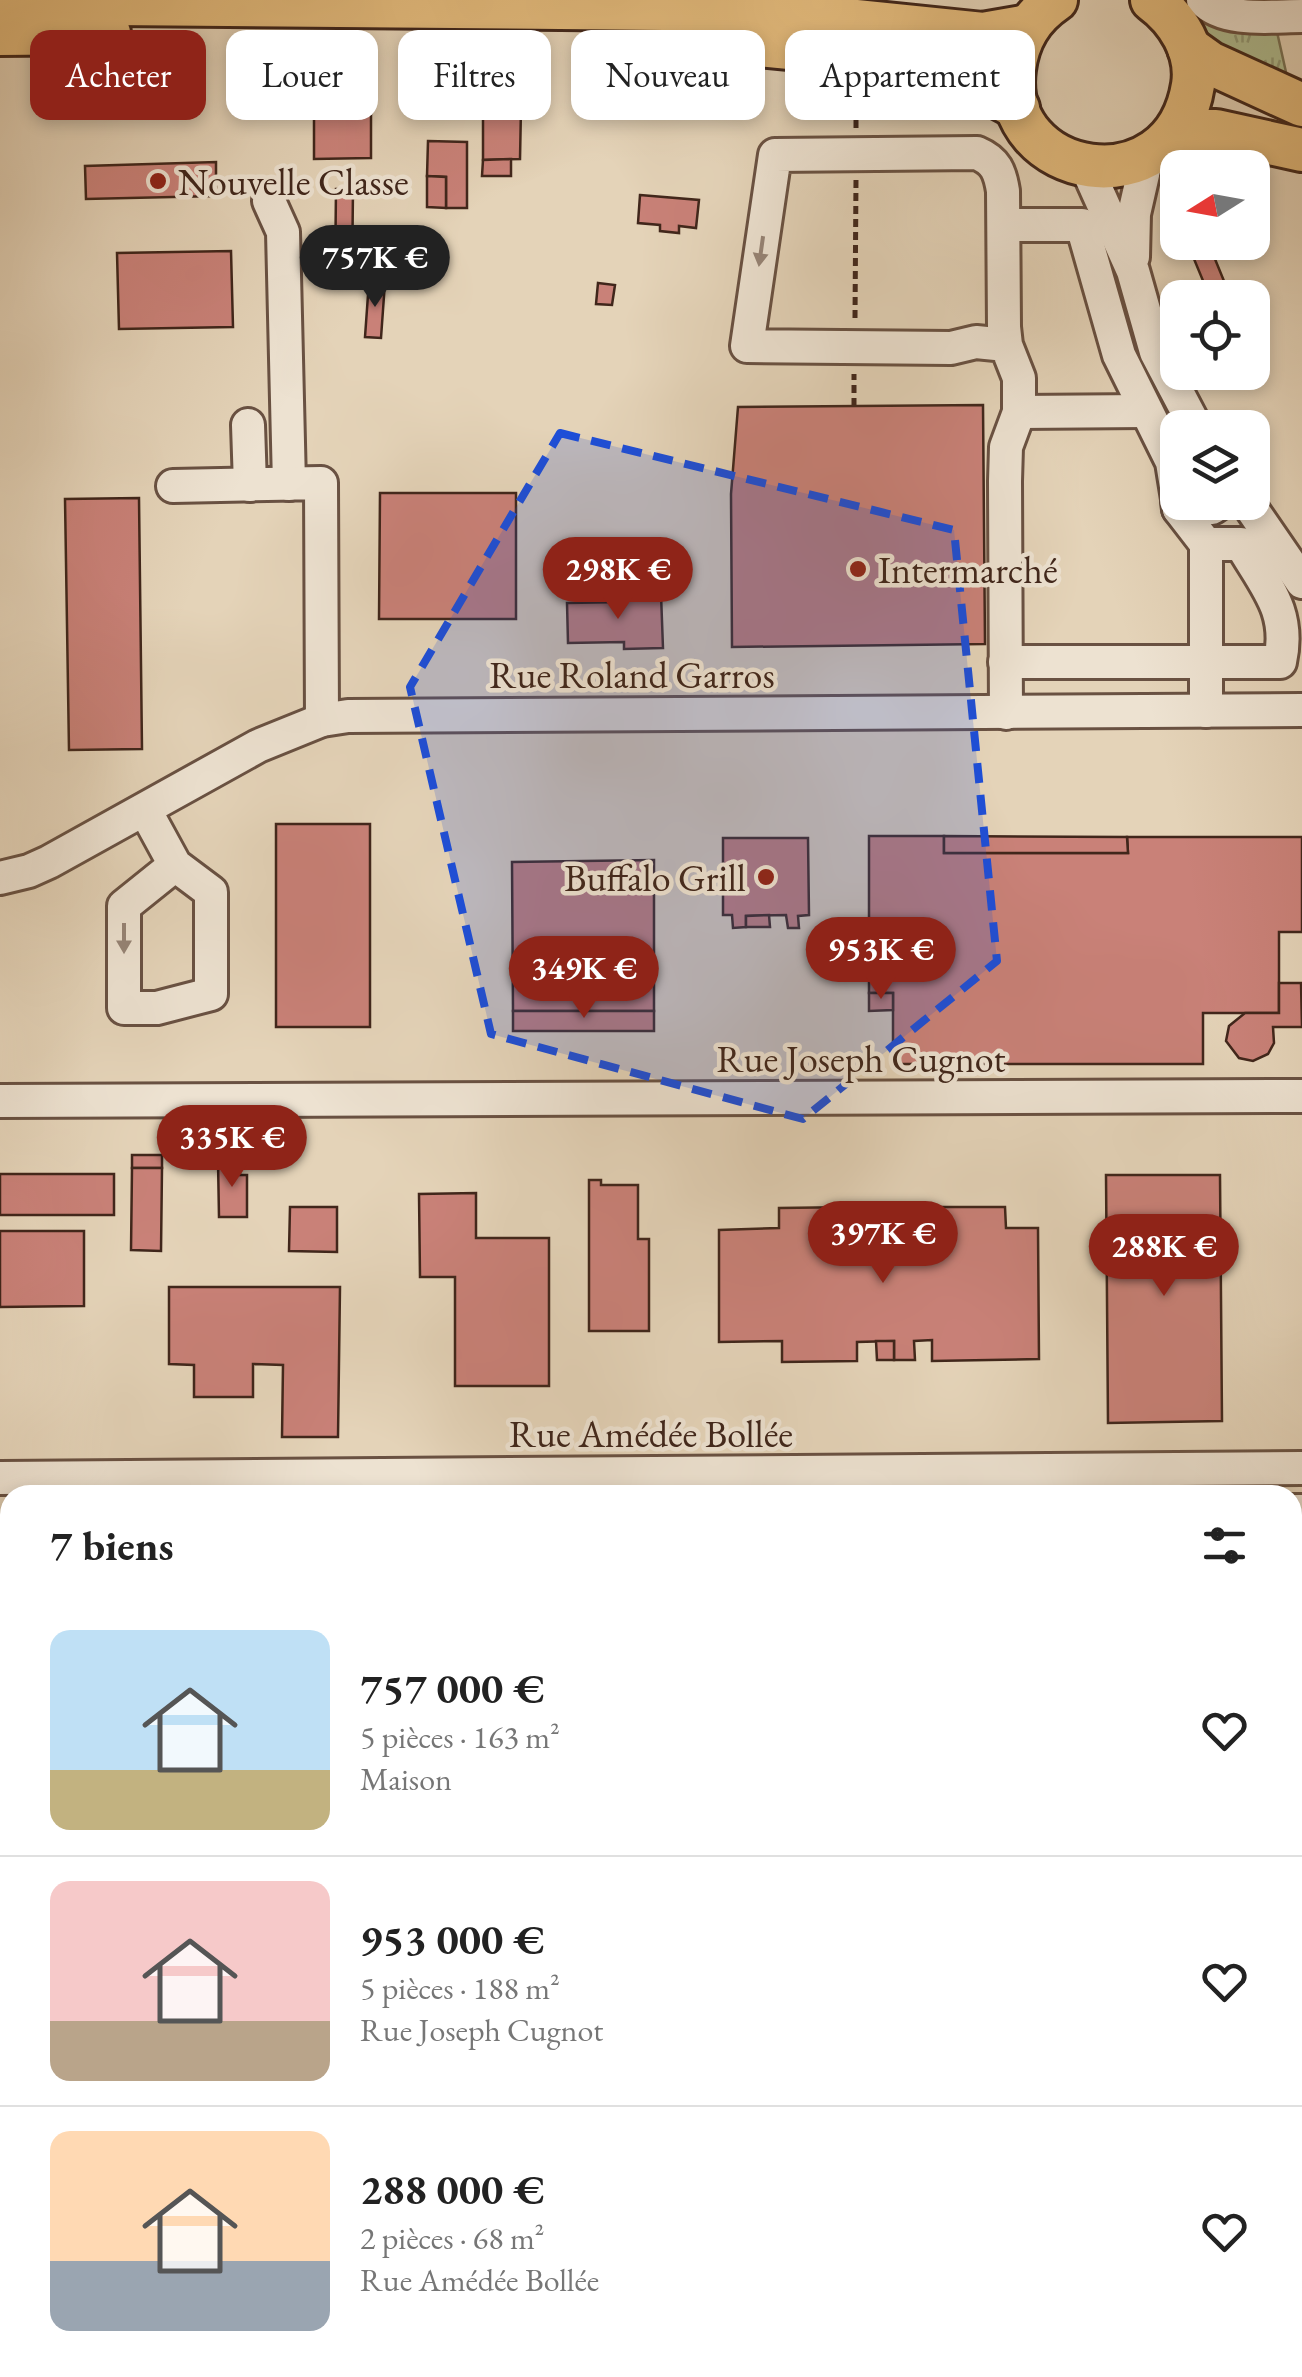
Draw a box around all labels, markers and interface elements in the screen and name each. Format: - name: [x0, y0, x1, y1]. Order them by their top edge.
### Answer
- chip: Acheter: [30, 30, 206, 120]
- chip: Louer: [226, 30, 378, 120]
- chip: Filtres: [398, 30, 551, 120]
- chip: Nouveau: [571, 30, 765, 120]
- chip: Appartement: [785, 30, 1035, 120]
- north arrow: [1160, 150, 1270, 260]
- map controls: [1160, 150, 1270, 520]
- place label: Nouvelle Classe: [178, 157, 409, 206]
- marker: Nouvelle Classe: [147, 170, 169, 192]
- pin: 757K €: [294, 225, 456, 310]
- text: 757K €: [322, 236, 428, 278]
- one-way arrow: [752, 236, 768, 267]
- button: locate: [1160, 280, 1270, 390]
- button: layers: [1160, 410, 1270, 520]
- pin: 298K €: [537, 537, 699, 622]
- place label: Intermarché: [878, 545, 1058, 594]
- text: 298K €: [565, 548, 671, 590]
- marker: Intermarché: [847, 558, 869, 580]
- street label: Rue Roland Garros: [489, 650, 775, 699]
- place label: Buffalo Grill: [564, 853, 746, 902]
- marker: Buffalo Grill: [755, 866, 777, 888]
- pin: 953K €: [800, 917, 962, 1002]
- one-way arrow: [116, 923, 132, 955]
- text: 953K €: [828, 928, 934, 970]
- pin: 349K €: [503, 936, 665, 1021]
- text: 349K €: [531, 947, 637, 989]
- street label: Rue Joseph Cugnot: [716, 1034, 1006, 1083]
- pin: 335K €: [151, 1105, 313, 1190]
- text: 335K €: [179, 1116, 285, 1158]
- pin: 397K €: [802, 1201, 964, 1286]
- text: 397K €: [830, 1212, 936, 1254]
- pin: 288K €: [1083, 1214, 1245, 1299]
- text: 288K €: [1111, 1225, 1217, 1267]
- street label: Rue Amédée Bollée: [509, 1409, 793, 1458]
- text: 7 biens: [50, 1518, 174, 1573]
- icon: filters: [1197, 1518, 1252, 1573]
- text: 757 000 €: [360, 1661, 544, 1716]
- icon: home: [130, 1670, 250, 1790]
- icon: heart: [1197, 1703, 1252, 1758]
- text: 5 pièces · 163 m²: [360, 1716, 560, 1758]
- text: Maison: [360, 1758, 452, 1800]
- text: 953 000 €: [360, 1912, 544, 1967]
- icon: home: [130, 1921, 250, 2041]
- icon: heart: [1197, 1954, 1252, 2009]
- text: 5 pièces · 188 m²: [360, 1967, 560, 2009]
- text: Rue Joseph Cugnot: [360, 2009, 603, 2051]
- text: 288 000 €: [360, 2162, 544, 2217]
- icon: home: [130, 2171, 250, 2291]
- icon: heart: [1197, 2204, 1252, 2259]
- text: 2 pièces · 68 m²: [360, 2217, 544, 2259]
- text: Rue Amédée Bollée: [360, 2259, 599, 2301]

